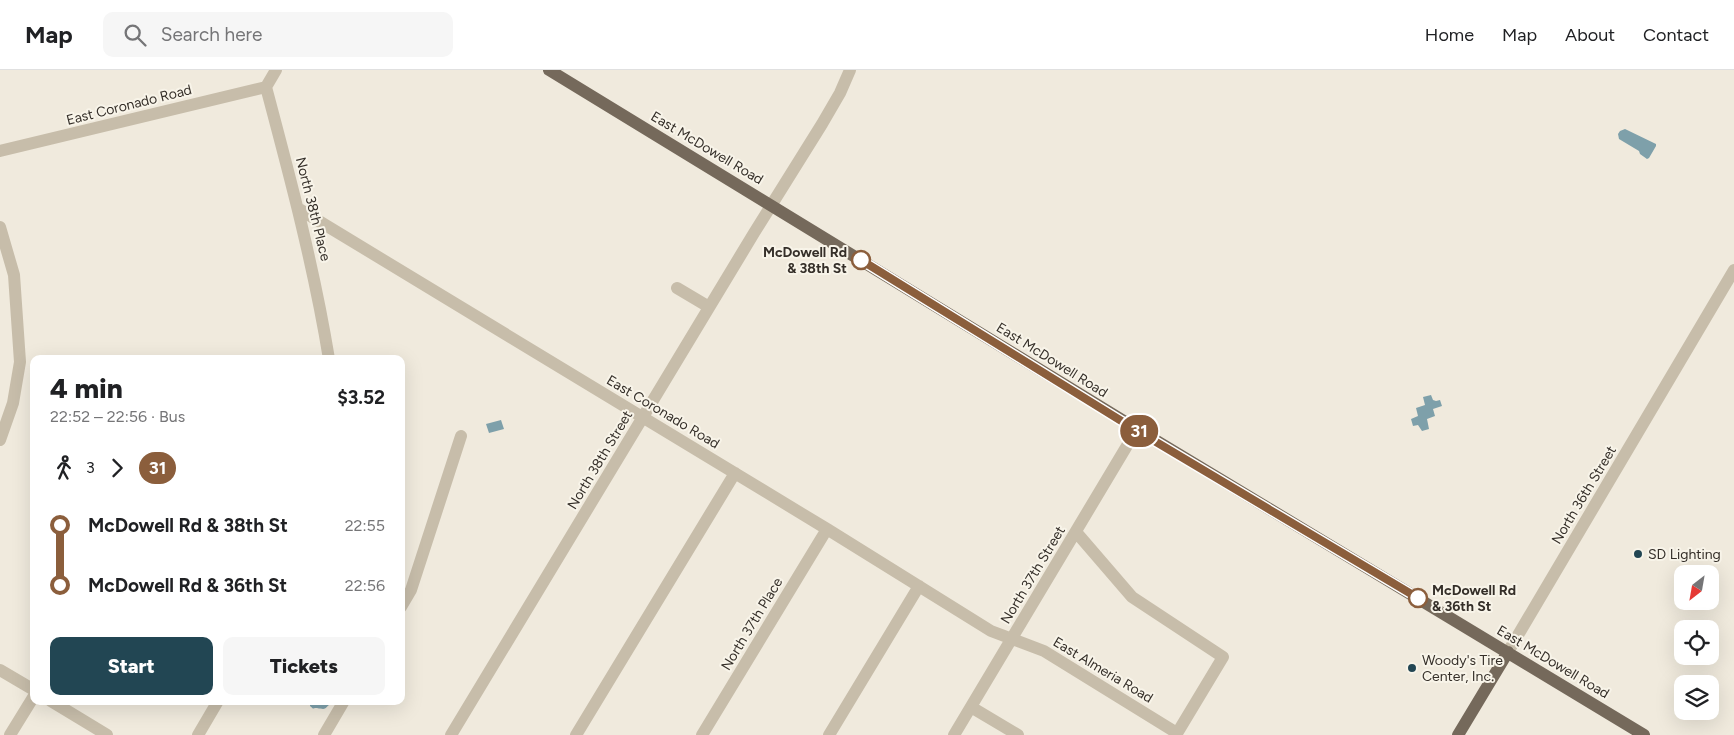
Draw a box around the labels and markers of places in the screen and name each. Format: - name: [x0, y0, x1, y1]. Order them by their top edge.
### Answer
- place label: McDowell Rd & 38th St: [763, 244, 847, 277]
- marker: McDowell Rd & 38th St: [851, 250, 871, 270]
- place label: SD Lighting: [1648, 546, 1721, 563]
- marker: SD Lighting: [1632, 548, 1644, 560]
- place label: McDowell Rd & 36th St: [1432, 582, 1516, 615]
- marker: McDowell Rd & 36th St: [1408, 588, 1428, 608]
- place label: Woody's Tire Center, Inc.: [1422, 652, 1503, 685]
- marker: Woody's Tire Center, Inc.: [1406, 662, 1418, 674]

